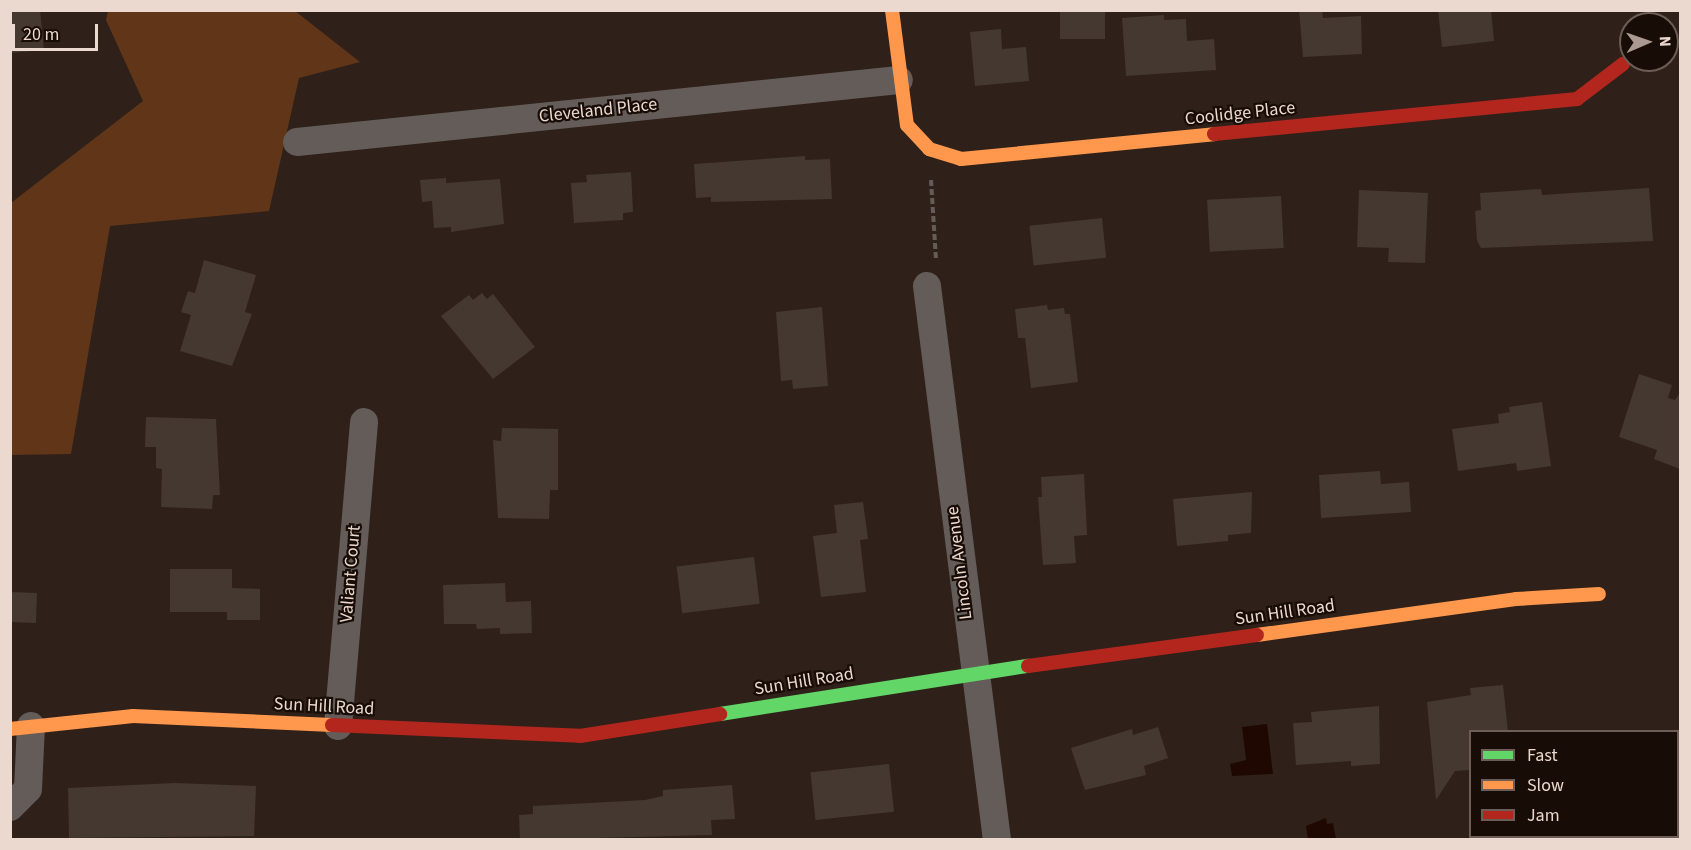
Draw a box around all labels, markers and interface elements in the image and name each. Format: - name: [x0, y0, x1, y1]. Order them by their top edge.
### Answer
- scale bar: [15, 12, 100, 50]
- north arrow: [1619, 12, 1679, 72]
- text: 20 m: [23, 22, 59, 47]
- text: N: [1654, 36, 1676, 47]
- street label: Cleveland Place: [538, 94, 658, 128]
- street label: Coolidge Place: [1184, 97, 1296, 131]
- street label: Lincoln Avenue: [942, 505, 978, 621]
- street label: Valiant Court: [336, 524, 366, 624]
- street label: Sun Hill Road: [1234, 595, 1336, 631]
- street label: Sun Hill Road: [753, 663, 855, 701]
- street label: Sun Hill Road: [273, 694, 375, 720]
- legend: [1469, 730, 1679, 838]
- text: Fast: [1527, 743, 1558, 768]
- text: Slow: [1527, 773, 1564, 798]
- text: Jam: [1527, 803, 1560, 828]

